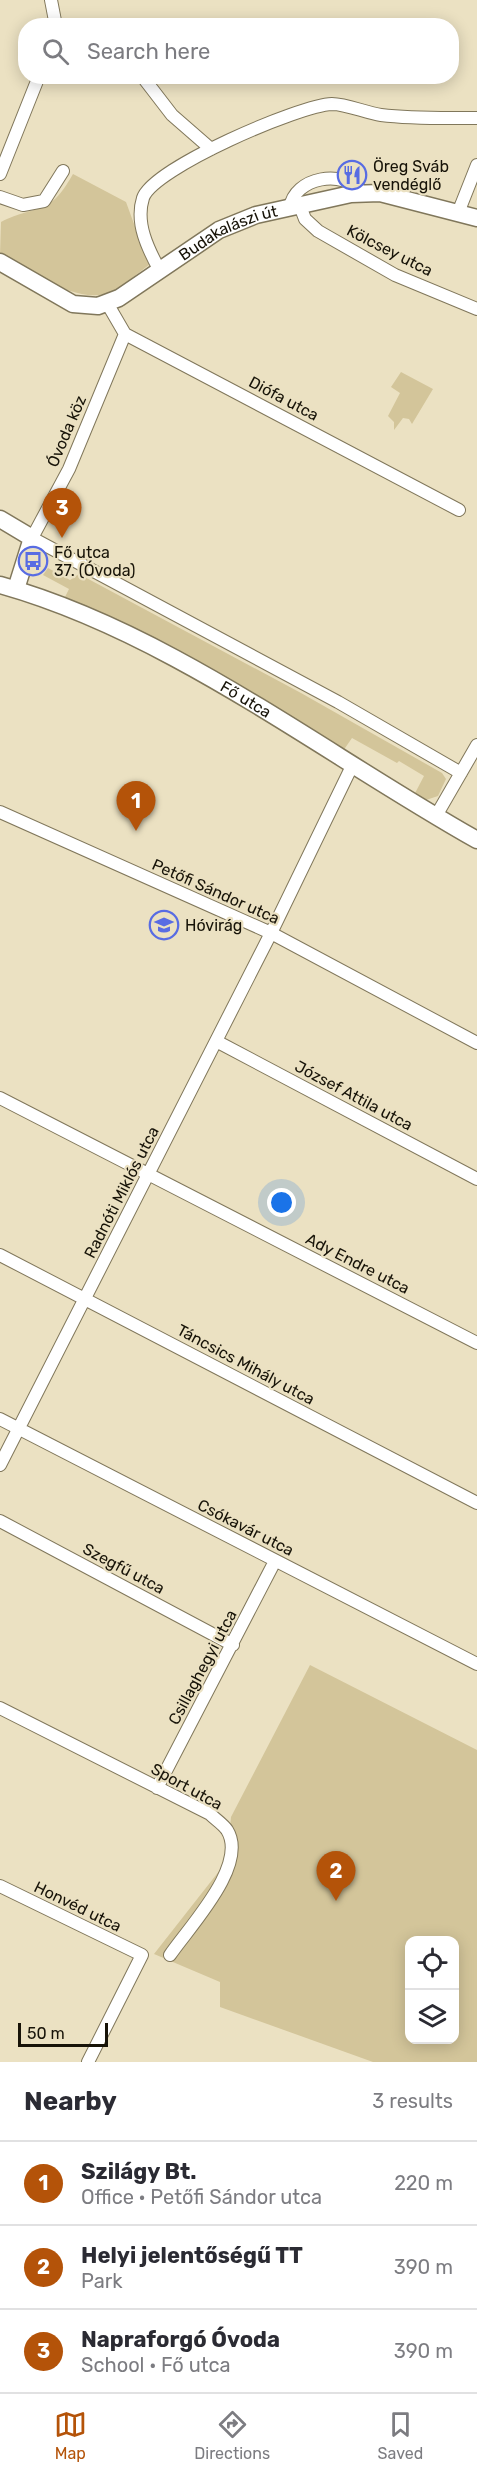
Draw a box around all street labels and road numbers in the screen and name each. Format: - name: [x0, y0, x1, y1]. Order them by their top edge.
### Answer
- street label: Budakalászi út: [175, 202, 279, 265]
- street label: Kölcsey utca: [344, 221, 436, 280]
- street label: Diófa utca: [246, 372, 322, 425]
- street label: Óvoda köz: [42, 392, 90, 470]
- street label: Fő utca: [217, 677, 275, 722]
- street label: Petőfi Sándor utca: [149, 855, 282, 928]
- street label: József Attila utca: [292, 1056, 416, 1134]
- street label: Radnóti Miklós utca: [80, 1123, 163, 1261]
- street label: Ady Endre utca: [303, 1229, 413, 1298]
- street label: Táncsics Mihály utca: [174, 1320, 318, 1409]
- street label: Csókavár utca: [195, 1495, 297, 1560]
- street label: Szegfű utca: [80, 1539, 168, 1598]
- street label: Csillaghegyi utca: [164, 1607, 241, 1728]
- street label: Sport utca: [148, 1759, 226, 1814]
- street label: Honvéd utca: [31, 1877, 124, 1936]

